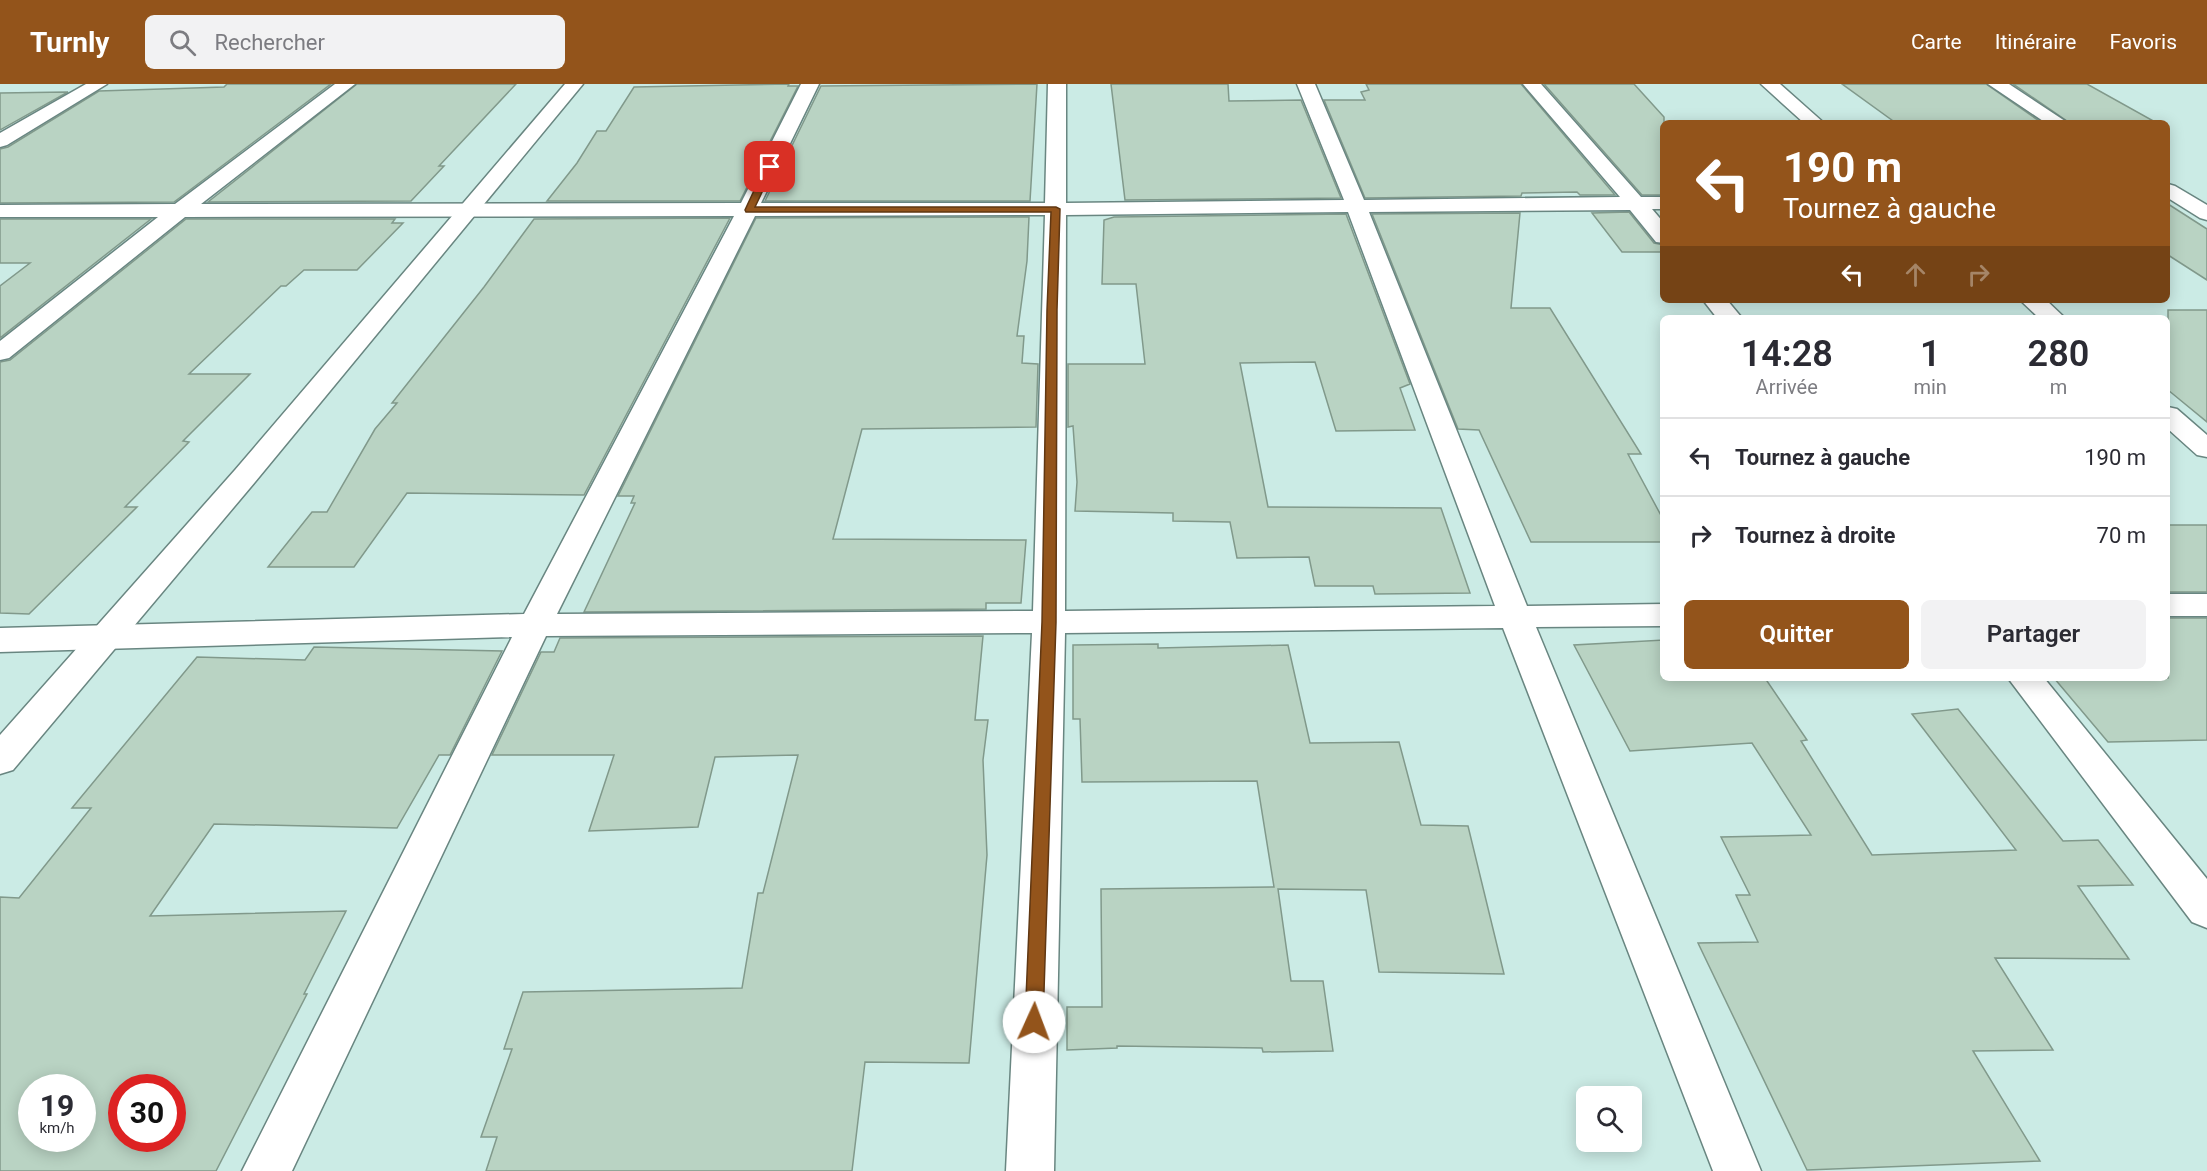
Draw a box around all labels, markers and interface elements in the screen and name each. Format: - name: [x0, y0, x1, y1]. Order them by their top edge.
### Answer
- search box: [145, 15, 565, 69]
- text: Turnly: [30, 26, 109, 59]
- icon: search: [166, 26, 199, 59]
- text: Rechercher: [214, 30, 325, 55]
- text: Carte: [1911, 30, 1962, 54]
- text: Itinéraire: [1995, 30, 2076, 54]
- text: Favoris: [2109, 30, 2177, 54]
- pin: [744, 141, 795, 192]
- text: 190 m: [1783, 143, 1902, 192]
- icon: left: [1684, 144, 1762, 222]
- icon: arrive: [753, 150, 786, 183]
- text: Tournez à gauche: [1783, 193, 1996, 225]
- icon: left: [1836, 258, 1869, 291]
- icon: ahead: [1899, 258, 1932, 291]
- icon: right: [1962, 258, 1995, 291]
- text: 14:28: [1741, 333, 1833, 375]
- text: 1: [1920, 333, 1940, 375]
- text: 280: [2028, 333, 2089, 375]
- text: Arrivée: [1756, 375, 1818, 399]
- text: min: [1913, 375, 1947, 399]
- text: m: [2050, 375, 2067, 399]
- icon: left: [1684, 441, 1717, 474]
- text: Tournez à gauche: [1735, 445, 1910, 470]
- text: 190 m: [2084, 445, 2146, 470]
- icon: right: [1684, 519, 1717, 552]
- text: Tournez à droite: [1735, 523, 1895, 548]
- text: 70 m: [2097, 523, 2146, 548]
- button: Quitter: [1684, 600, 1909, 669]
- button: Partager: [1921, 600, 2146, 669]
- position arrow: [1002, 990, 1066, 1054]
- speed limit sign: 30: [108, 1074, 186, 1152]
- map controls: [1576, 1086, 1642, 1152]
- button: search: [1576, 1086, 1642, 1152]
- text: 19: [40, 1088, 74, 1123]
- text: km/h: [39, 1119, 75, 1137]

